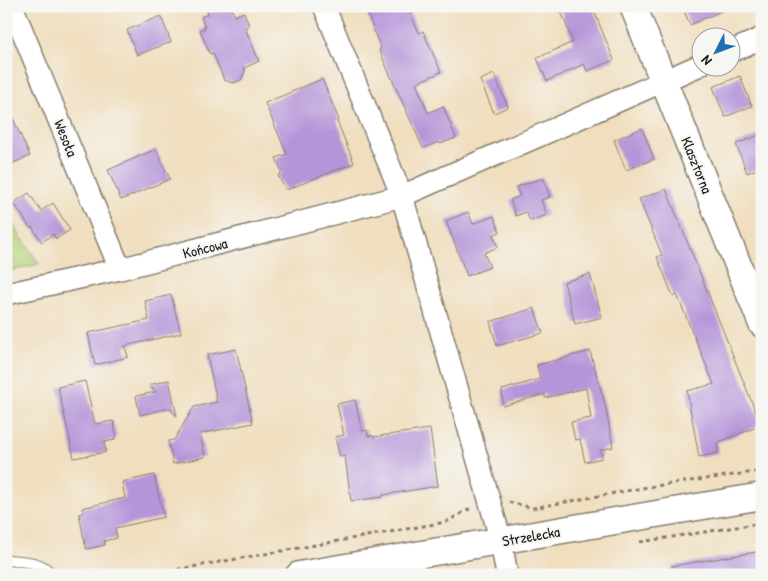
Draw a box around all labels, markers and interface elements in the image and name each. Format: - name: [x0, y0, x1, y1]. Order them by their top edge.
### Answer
- north arrow: [690, 28, 740, 78]
- text: N: [696, 52, 716, 70]
- street label: Wesoła: [49, 116, 83, 160]
- street label: Klasztorna: [676, 133, 718, 197]
- street label: Końcowa: [180, 232, 230, 264]
- street label: Strzelecka: [501, 521, 562, 551]

